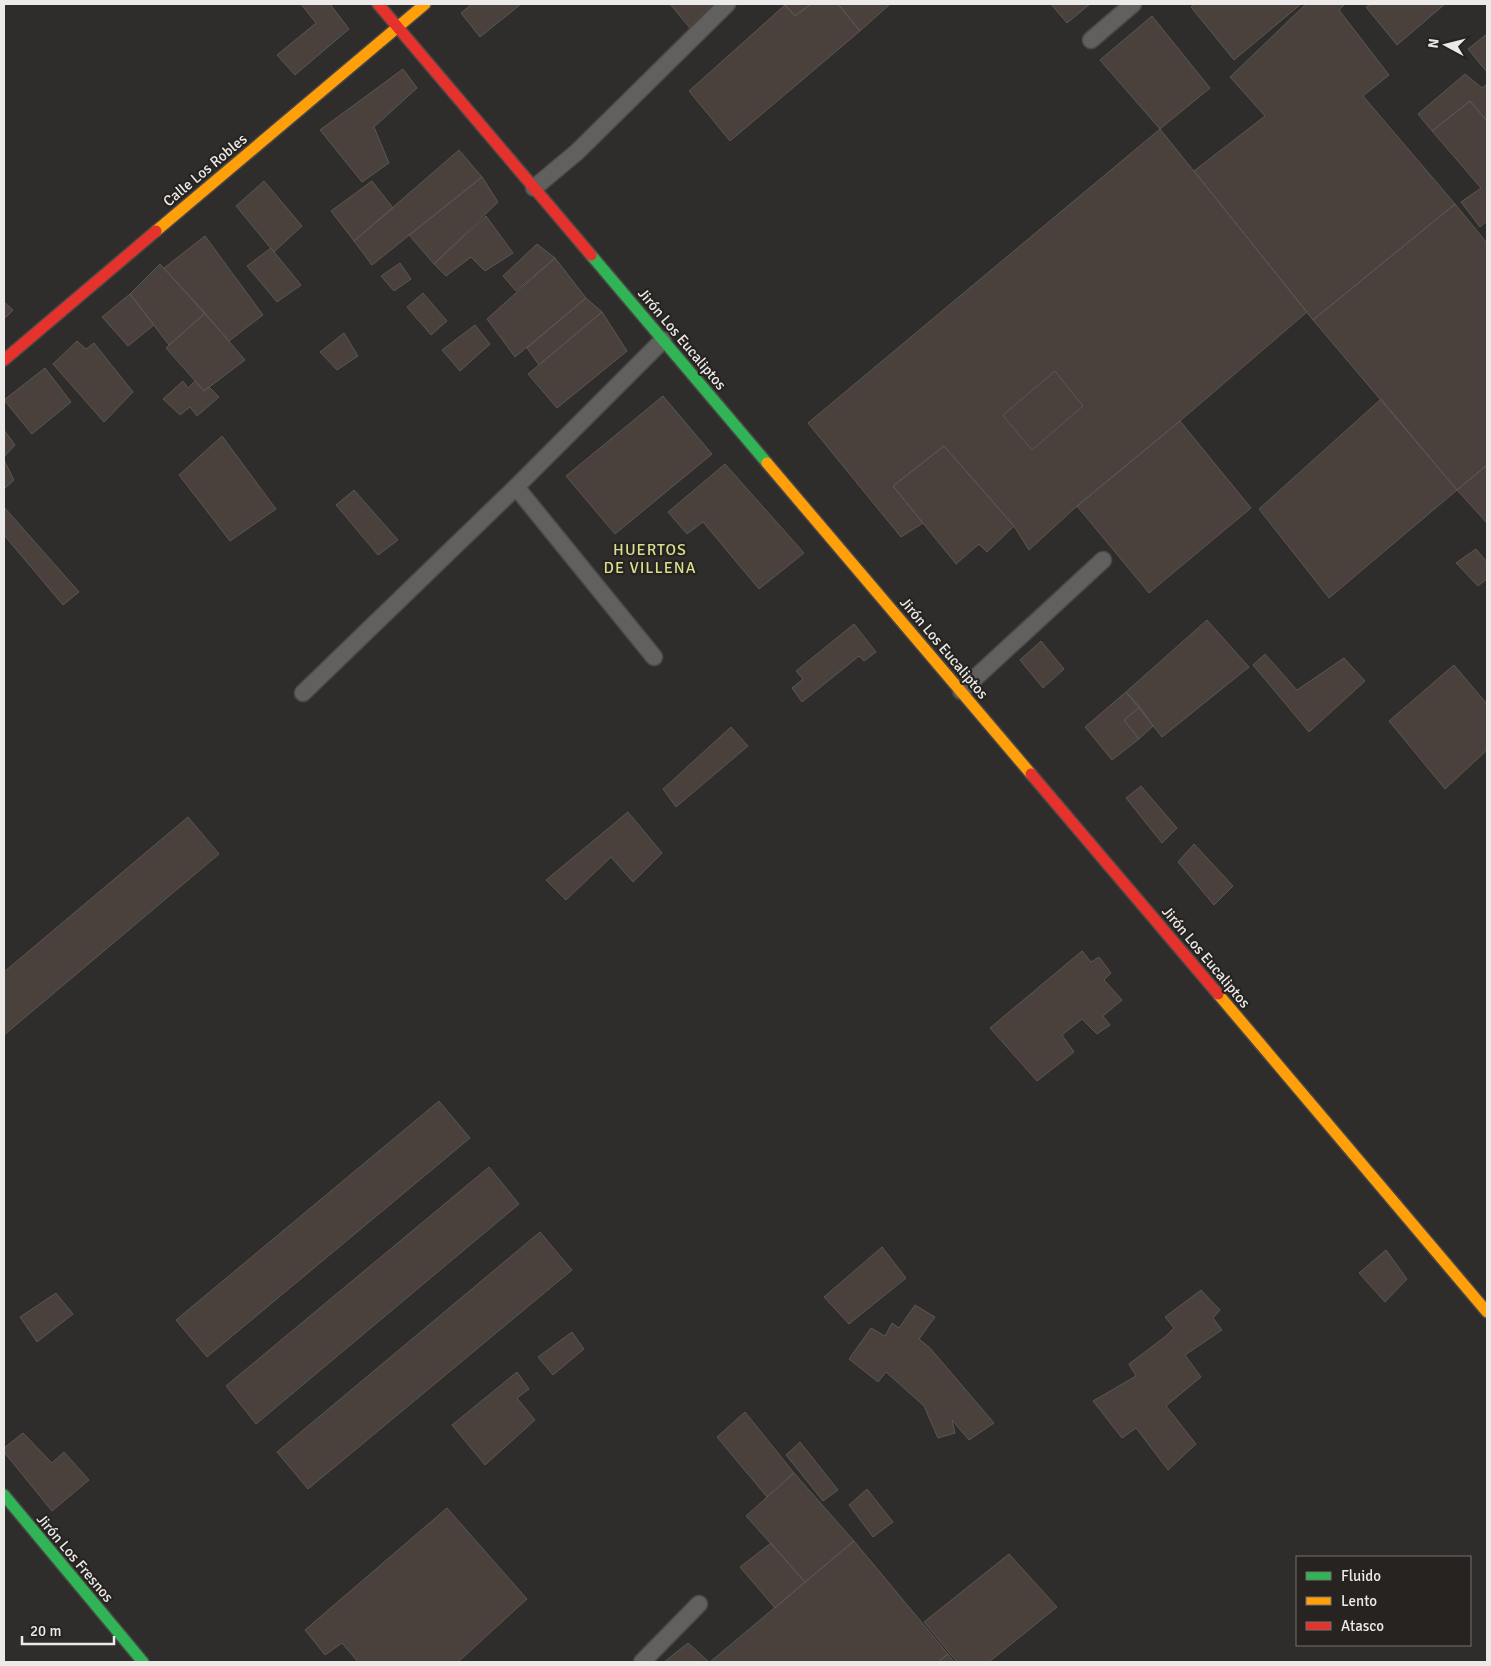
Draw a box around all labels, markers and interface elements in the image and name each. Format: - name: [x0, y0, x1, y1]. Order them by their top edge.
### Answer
- north arrow: [1421, 20, 1471, 70]
- text: N: [1425, 38, 1443, 49]
- street label: Calle Los Robles: [159, 129, 251, 210]
- street label: Jirón Los Eucaliptos: [634, 284, 730, 394]
- district label: HUERTOS DE VILLENA: [604, 540, 696, 578]
- street label: Jirón Los Eucaliptos: [896, 593, 992, 703]
- street label: Jirón Los Eucaliptos: [1158, 902, 1254, 1012]
- street label: Jirón Los Fresnos: [33, 1510, 117, 1606]
- legend: [1296, 1556, 1471, 1646]
- text: Fluido: [1341, 1567, 1381, 1585]
- text: Lento: [1341, 1592, 1377, 1610]
- scale bar: [22, 1614, 115, 1646]
- text: Atasco: [1341, 1617, 1384, 1635]
- text: 20 m: [30, 1622, 61, 1640]

